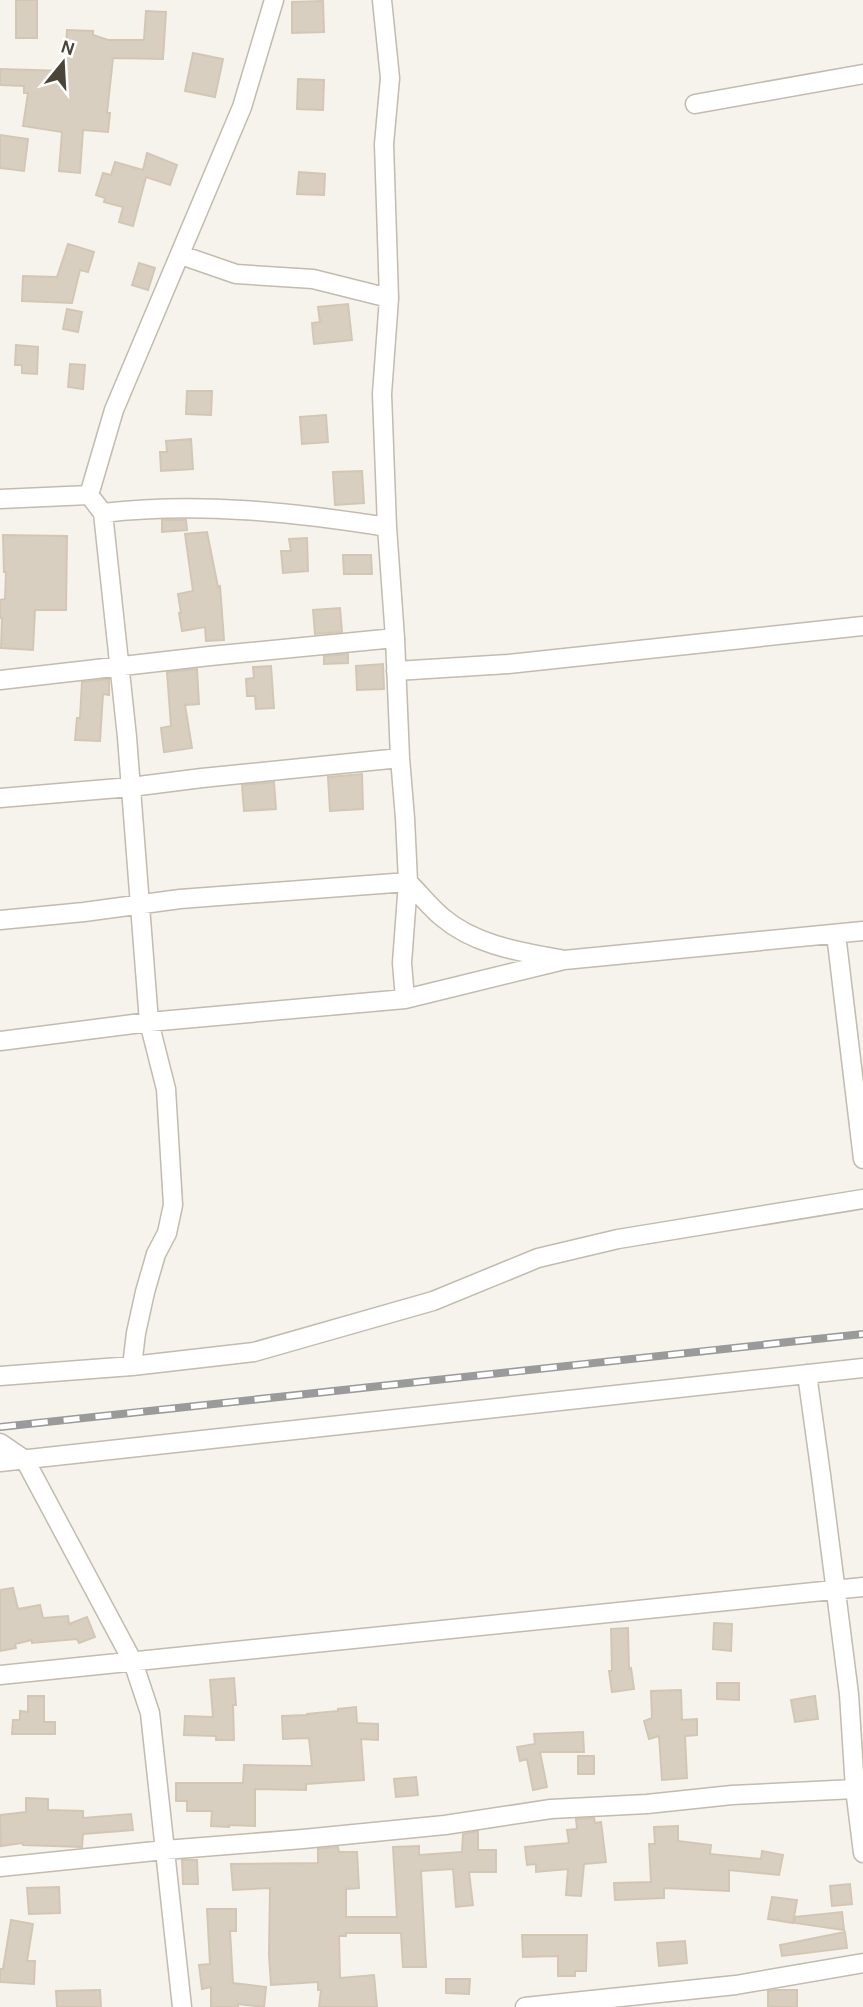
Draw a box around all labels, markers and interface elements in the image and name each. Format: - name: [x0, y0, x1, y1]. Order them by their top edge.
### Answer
- north arrow: [28, 28, 98, 98]
- text: N: [58, 35, 78, 60]

